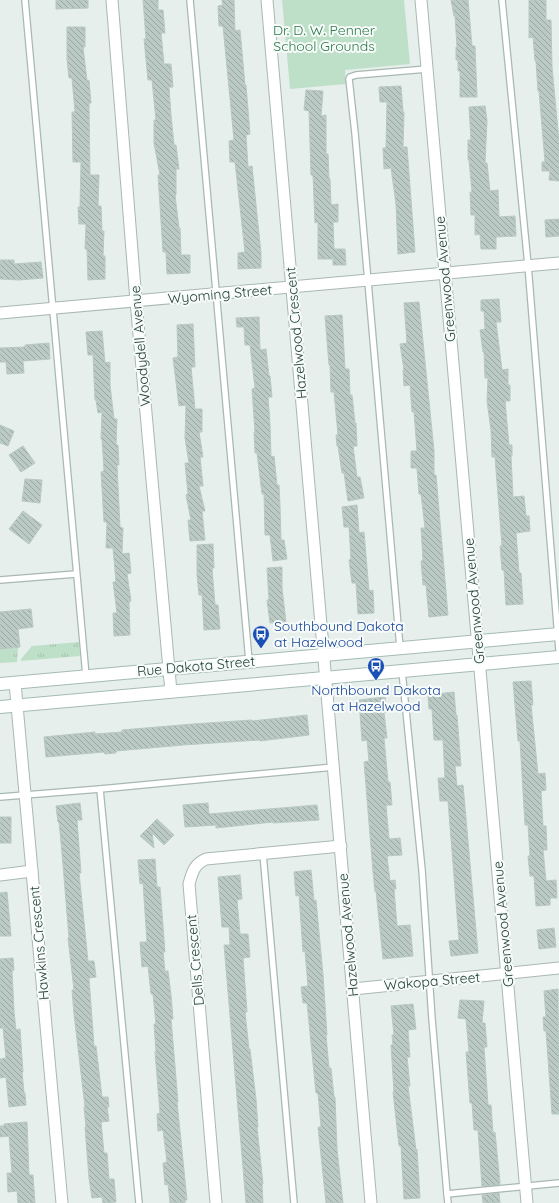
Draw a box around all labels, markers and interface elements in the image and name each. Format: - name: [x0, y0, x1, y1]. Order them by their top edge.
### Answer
- park label: Dr. D. W. Penner School Grounds: [273, 21, 376, 55]
- street label: Greenwood Avenue: [431, 215, 459, 343]
- street label: Hazelwood Crescent: [281, 266, 311, 400]
- street label: Wyoming Street: [167, 280, 273, 308]
- street label: Woodydell Avenue: [126, 285, 154, 407]
- street label: Greenwood Avenue: [460, 537, 488, 665]
- place label: Southbound Dakota at Hazelwood: [274, 617, 404, 651]
- bus stop icon: Southbound Dakota at Hazelwood: [251, 624, 271, 649]
- street label: Rue Dakota Street: [136, 652, 256, 680]
- bus stop icon: Northbound Dakota at Hazelwood: [366, 656, 386, 681]
- place label: Northbound Dakota at Hazelwood: [311, 681, 441, 715]
- street label: Greenwood Avenue: [489, 860, 517, 988]
- street label: Hazelwood Avenue: [334, 873, 362, 997]
- street label: Hawkins Crescent: [25, 885, 53, 1001]
- street label: Dells Crescent: [182, 913, 208, 1006]
- street label: Wakopa Street: [383, 968, 481, 994]

